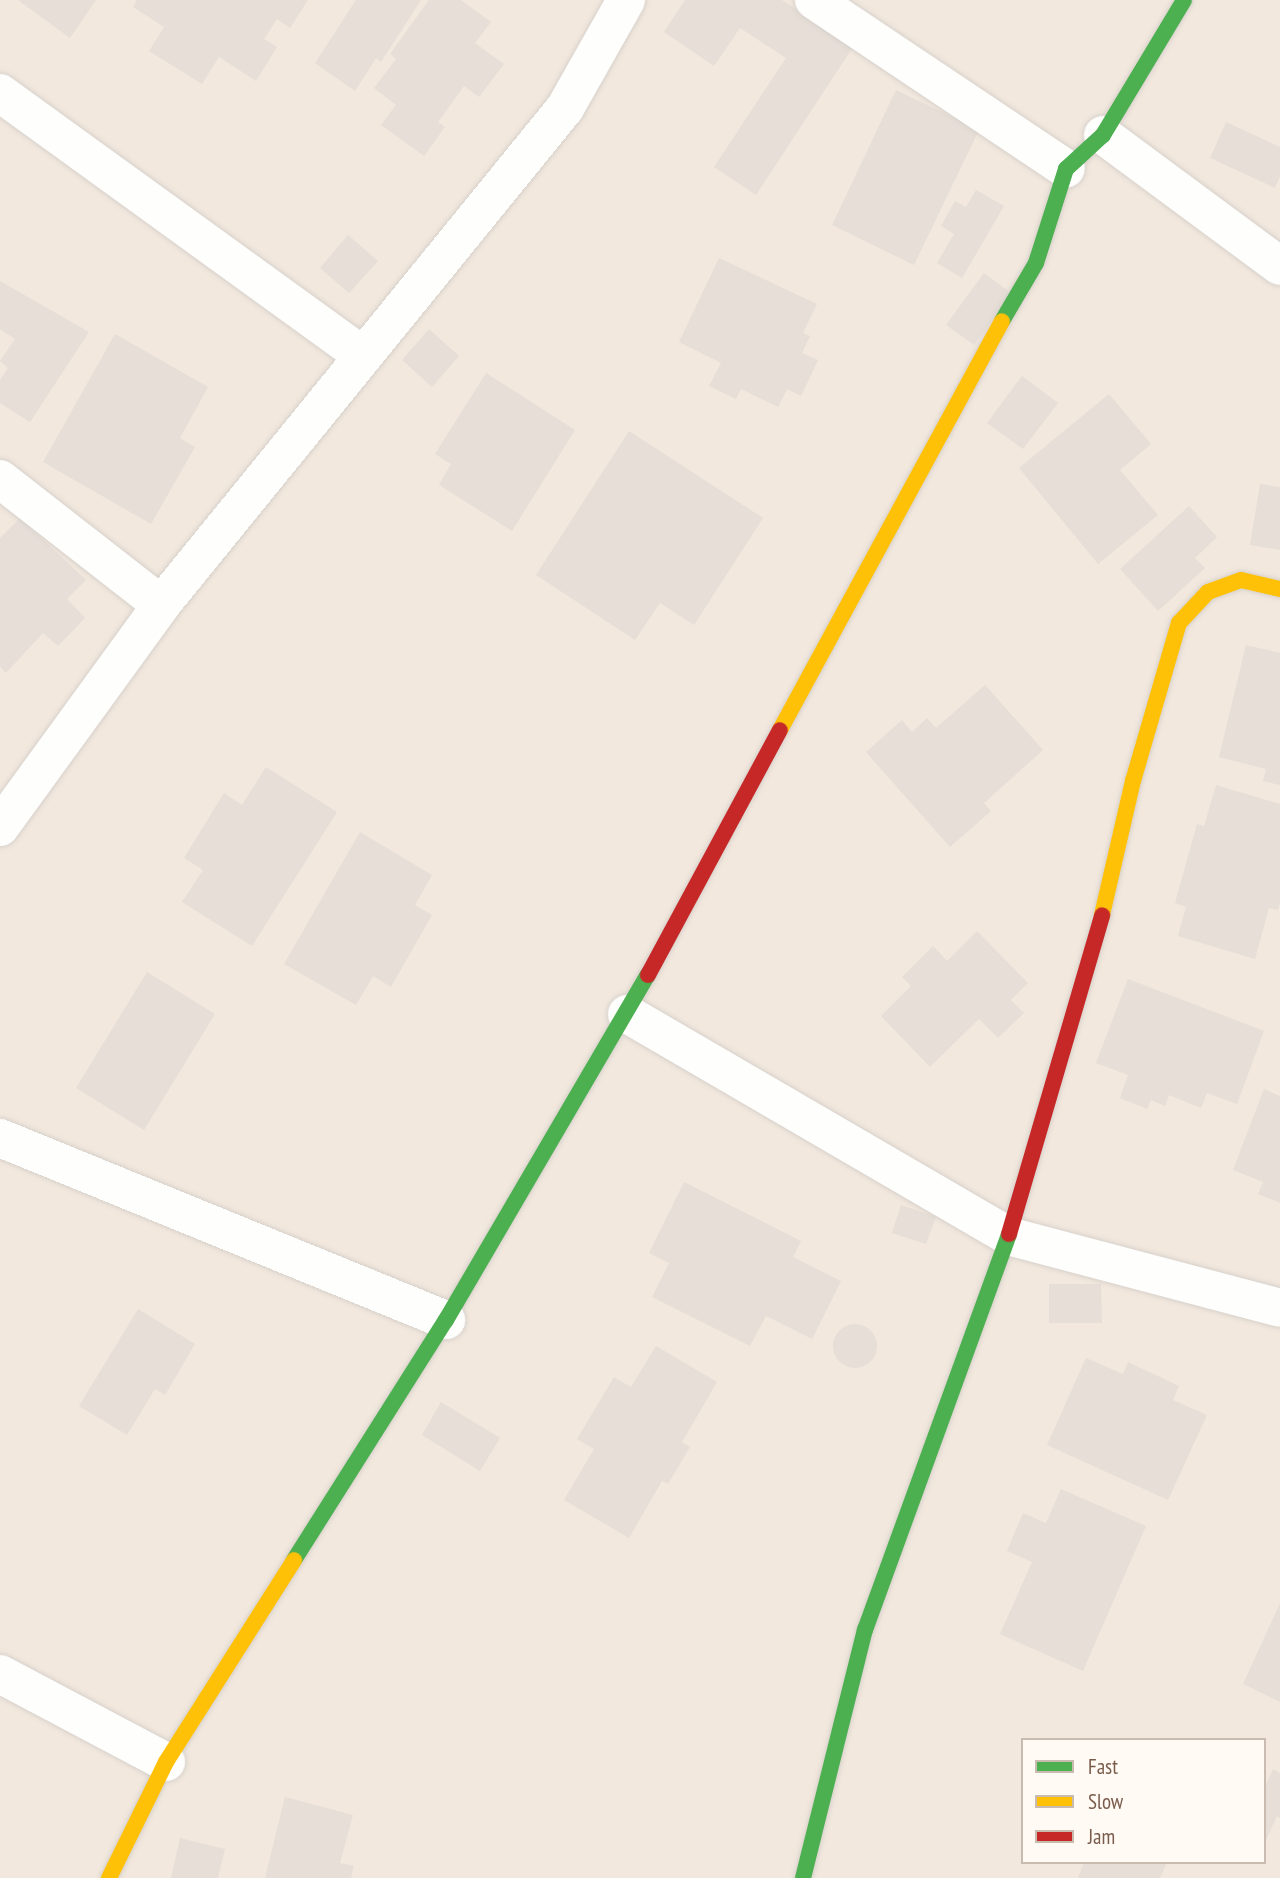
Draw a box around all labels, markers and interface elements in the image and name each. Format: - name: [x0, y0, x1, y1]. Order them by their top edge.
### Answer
- legend: [1021, 1738, 1266, 1864]
- text: Fast: [1088, 1753, 1118, 1780]
- text: Slow: [1088, 1788, 1123, 1815]
- text: Jam: [1088, 1823, 1115, 1850]

